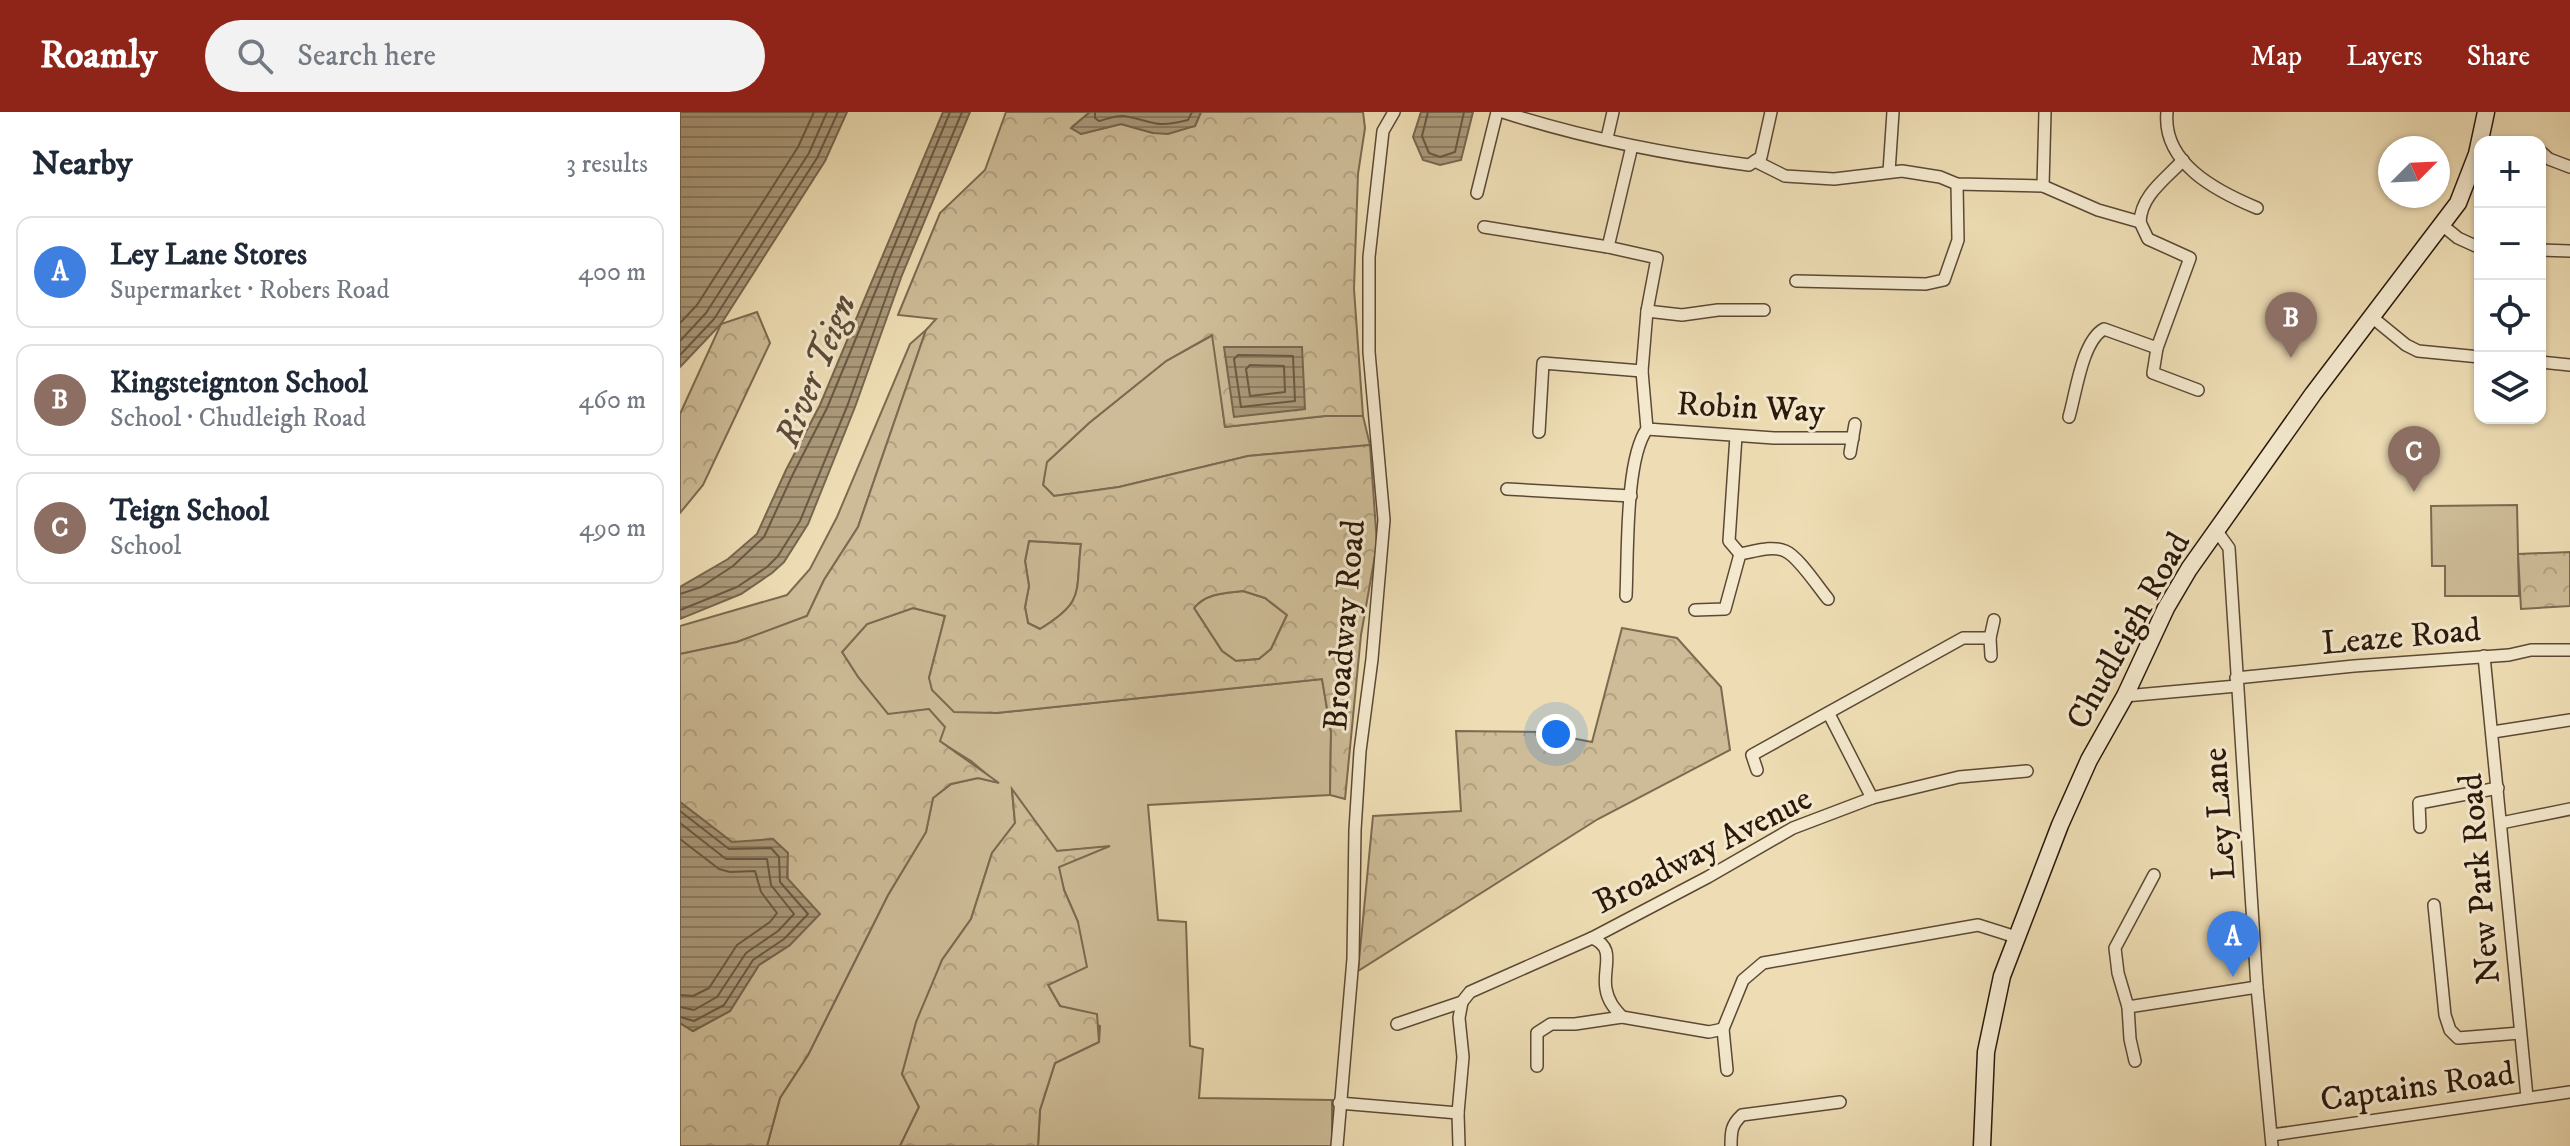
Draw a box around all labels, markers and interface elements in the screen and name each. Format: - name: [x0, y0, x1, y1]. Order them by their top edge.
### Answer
- search box: [205, 20, 765, 92]
- text: Roamly: [40, 32, 157, 80]
- icon: search: [233, 34, 277, 78]
- text: Search here: [297, 38, 436, 75]
- text: Map: [2251, 39, 2302, 74]
- text: Layers: [2346, 39, 2423, 74]
- text: Share: [2467, 39, 2530, 74]
- north arrow: [2378, 136, 2450, 208]
- map controls: [2474, 136, 2546, 424]
- button: +: [2474, 136, 2546, 208]
- text: Nearby: [32, 143, 133, 185]
- text: 3 results: [566, 148, 648, 181]
- button: −: [2474, 208, 2546, 280]
- text: Ley Lane Stores: [110, 237, 307, 274]
- text: A: [52, 256, 68, 289]
- text: 400 m: [578, 256, 646, 289]
- text: Supermarket · Robers Road: [110, 274, 390, 307]
- button: locate: [2474, 280, 2546, 352]
- water label: River Teign: [765, 288, 867, 454]
- pin: B: [2265, 292, 2317, 358]
- button: layers: [2474, 352, 2546, 424]
- text: Kingsteignton School: [110, 365, 368, 402]
- street label: Robin Way: [1676, 383, 1827, 433]
- text: B: [52, 384, 68, 417]
- text: 460 m: [578, 384, 646, 417]
- text: School · Chudleigh Road: [110, 402, 366, 435]
- pin: C: [2388, 426, 2440, 492]
- text: Teign School: [110, 493, 269, 530]
- text: C: [51, 512, 69, 545]
- text: 490 m: [579, 512, 646, 545]
- street label: Broadway Road: [1315, 518, 1375, 732]
- street label: Chudleigh Road: [2057, 525, 2200, 737]
- text: School: [110, 530, 181, 563]
- street label: Leaze Road: [2320, 609, 2483, 665]
- your location: [1536, 714, 1576, 754]
- street label: Ley Lane: [2194, 746, 2246, 882]
- street label: New Park Road: [2450, 772, 2510, 986]
- street label: Broadway Avenue: [1587, 778, 1819, 924]
- pin: A: [2207, 911, 2259, 977]
- street label: Captains Road: [2318, 1053, 2517, 1121]

